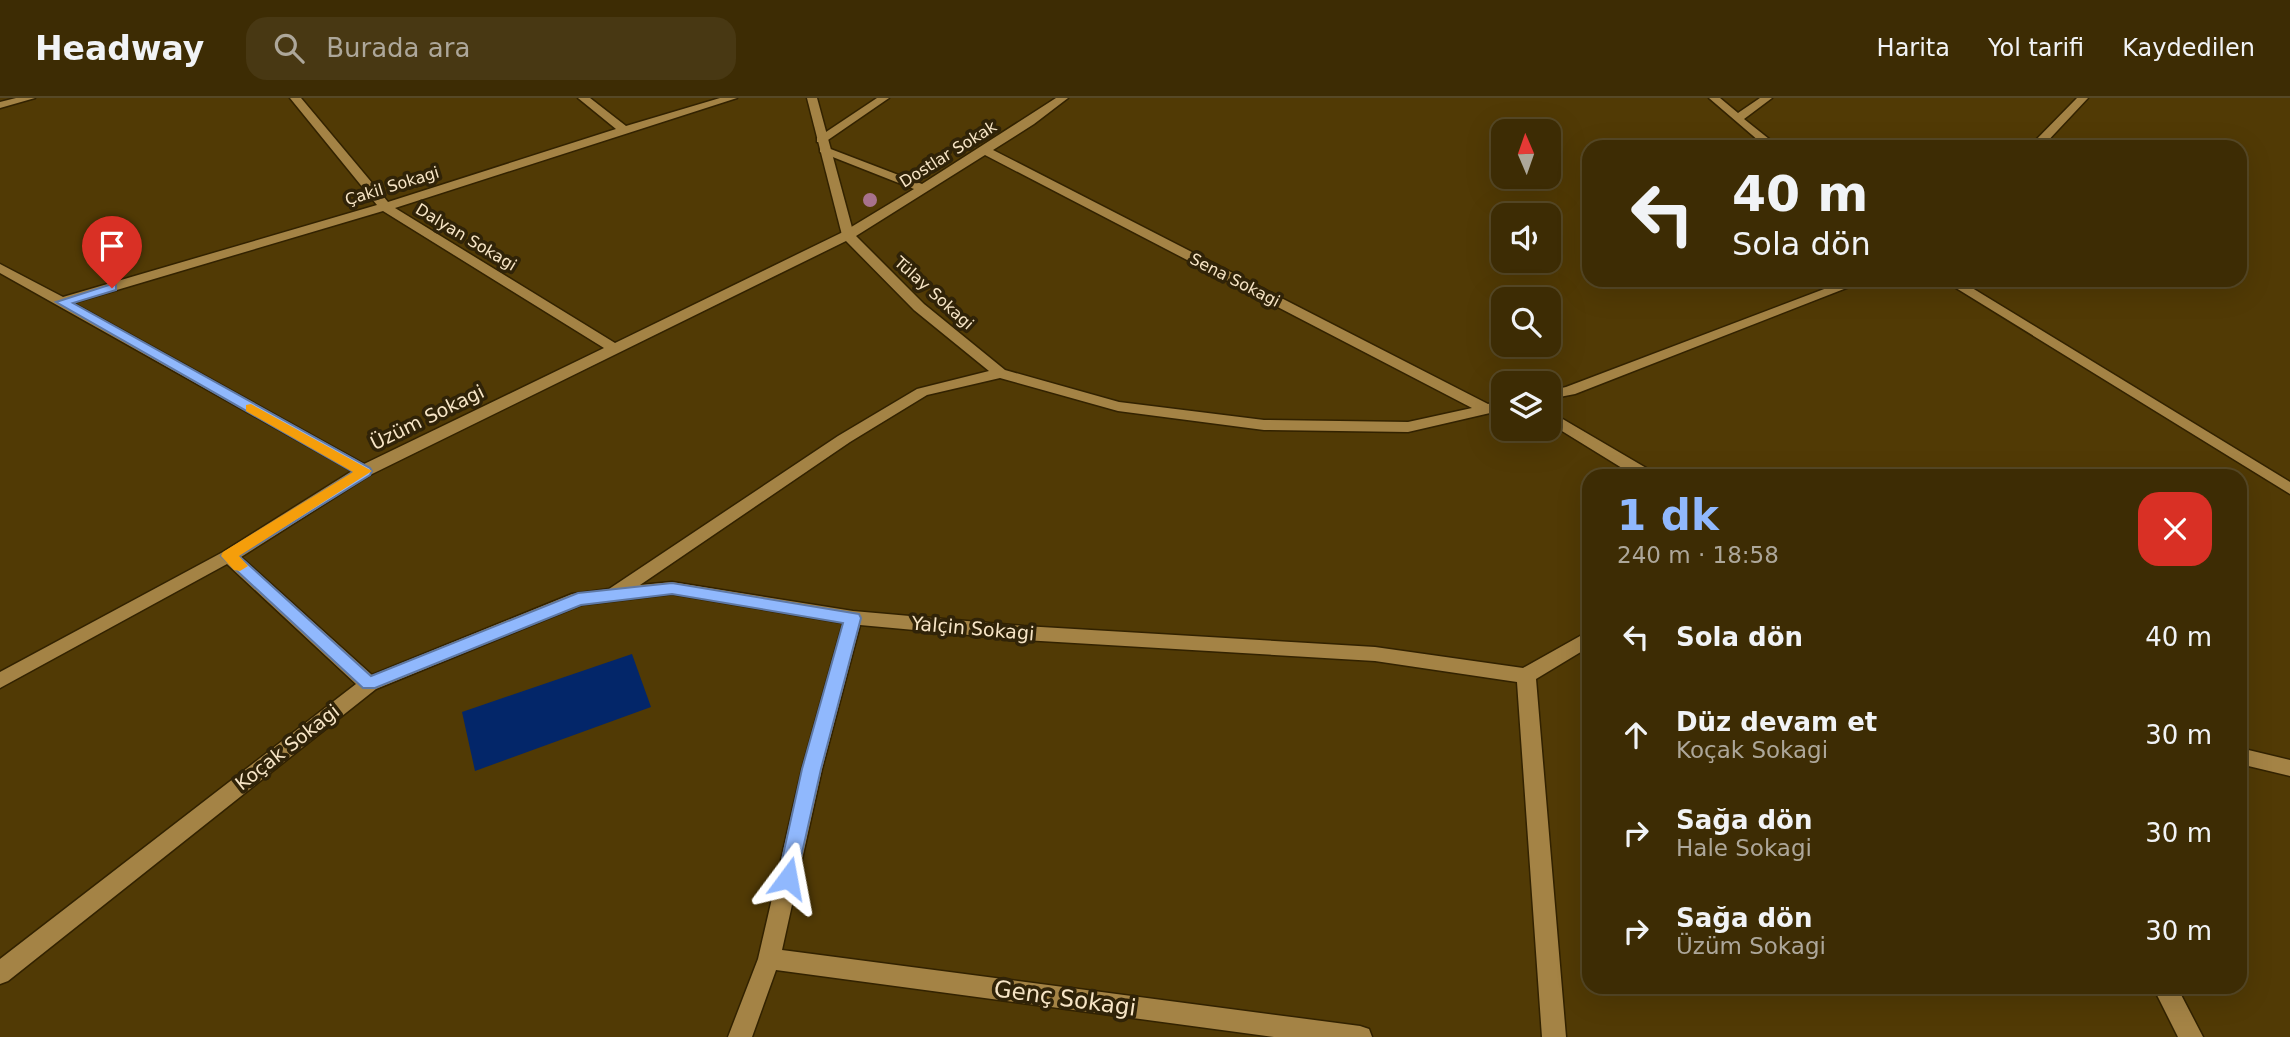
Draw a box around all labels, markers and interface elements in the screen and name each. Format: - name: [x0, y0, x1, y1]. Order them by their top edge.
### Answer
- search box: [246, 17, 736, 80]
- text: Headway: [35, 29, 204, 68]
- icon: search: [270, 29, 308, 67]
- text: Burada ara: [326, 33, 470, 63]
- text: Harita: [1877, 34, 1950, 62]
- text: Yol tarifi: [1988, 34, 2084, 62]
- text: Kaydedilen: [2122, 34, 2255, 62]
- street label: Dostlar Sokak: [896, 116, 1001, 191]
- north arrow: [1491, 119, 1561, 189]
- map controls: [1491, 119, 1561, 441]
- street label: Çakil Sokagi: [343, 163, 441, 209]
- text: 40 m: [1732, 166, 1868, 223]
- icon: left: [1617, 168, 1708, 259]
- street label: Dalyan Sokagi: [412, 199, 520, 275]
- button: sound: [1491, 203, 1561, 273]
- pin: [82, 216, 142, 288]
- text: Sola dön: [1732, 225, 1871, 263]
- icon: arrive: [93, 227, 131, 265]
- street label: Sena Sokagi: [1187, 249, 1283, 311]
- street label: Tülay Sokagi: [890, 252, 977, 333]
- button: search: [1491, 287, 1561, 357]
- button: layers: [1491, 371, 1561, 441]
- street label: Üzüm Sokagi: [367, 380, 487, 454]
- text: 1 dk: [1617, 491, 1719, 540]
- button: close: [2138, 492, 2212, 566]
- text: 240 m · 18:58: [1617, 542, 1779, 568]
- street label: Yalçin Sokagi: [910, 612, 1035, 644]
- icon: left: [1617, 618, 1655, 656]
- text: Sola dön: [1676, 622, 1803, 652]
- text: 40 m: [2145, 622, 2212, 652]
- street label: Koçak Sokagi: [231, 700, 343, 794]
- text: Düz devam et: [1676, 707, 1877, 737]
- icon: ahead: [1617, 716, 1655, 754]
- text: 30 m: [2145, 720, 2212, 750]
- text: Koçak Sokagi: [1676, 737, 1828, 763]
- text: Sağa dön: [1676, 805, 1812, 835]
- icon: right: [1617, 814, 1655, 852]
- text: 30 m: [2145, 818, 2212, 848]
- text: Hale Sokagi: [1676, 835, 1812, 861]
- position arrow: [751, 841, 825, 915]
- text: Sağa dön: [1676, 903, 1812, 933]
- icon: right: [1617, 912, 1655, 950]
- text: 30 m: [2145, 916, 2212, 946]
- text: Üzüm Sokagi: [1676, 933, 1826, 959]
- street label: Genç Sokagi: [992, 975, 1138, 1021]

